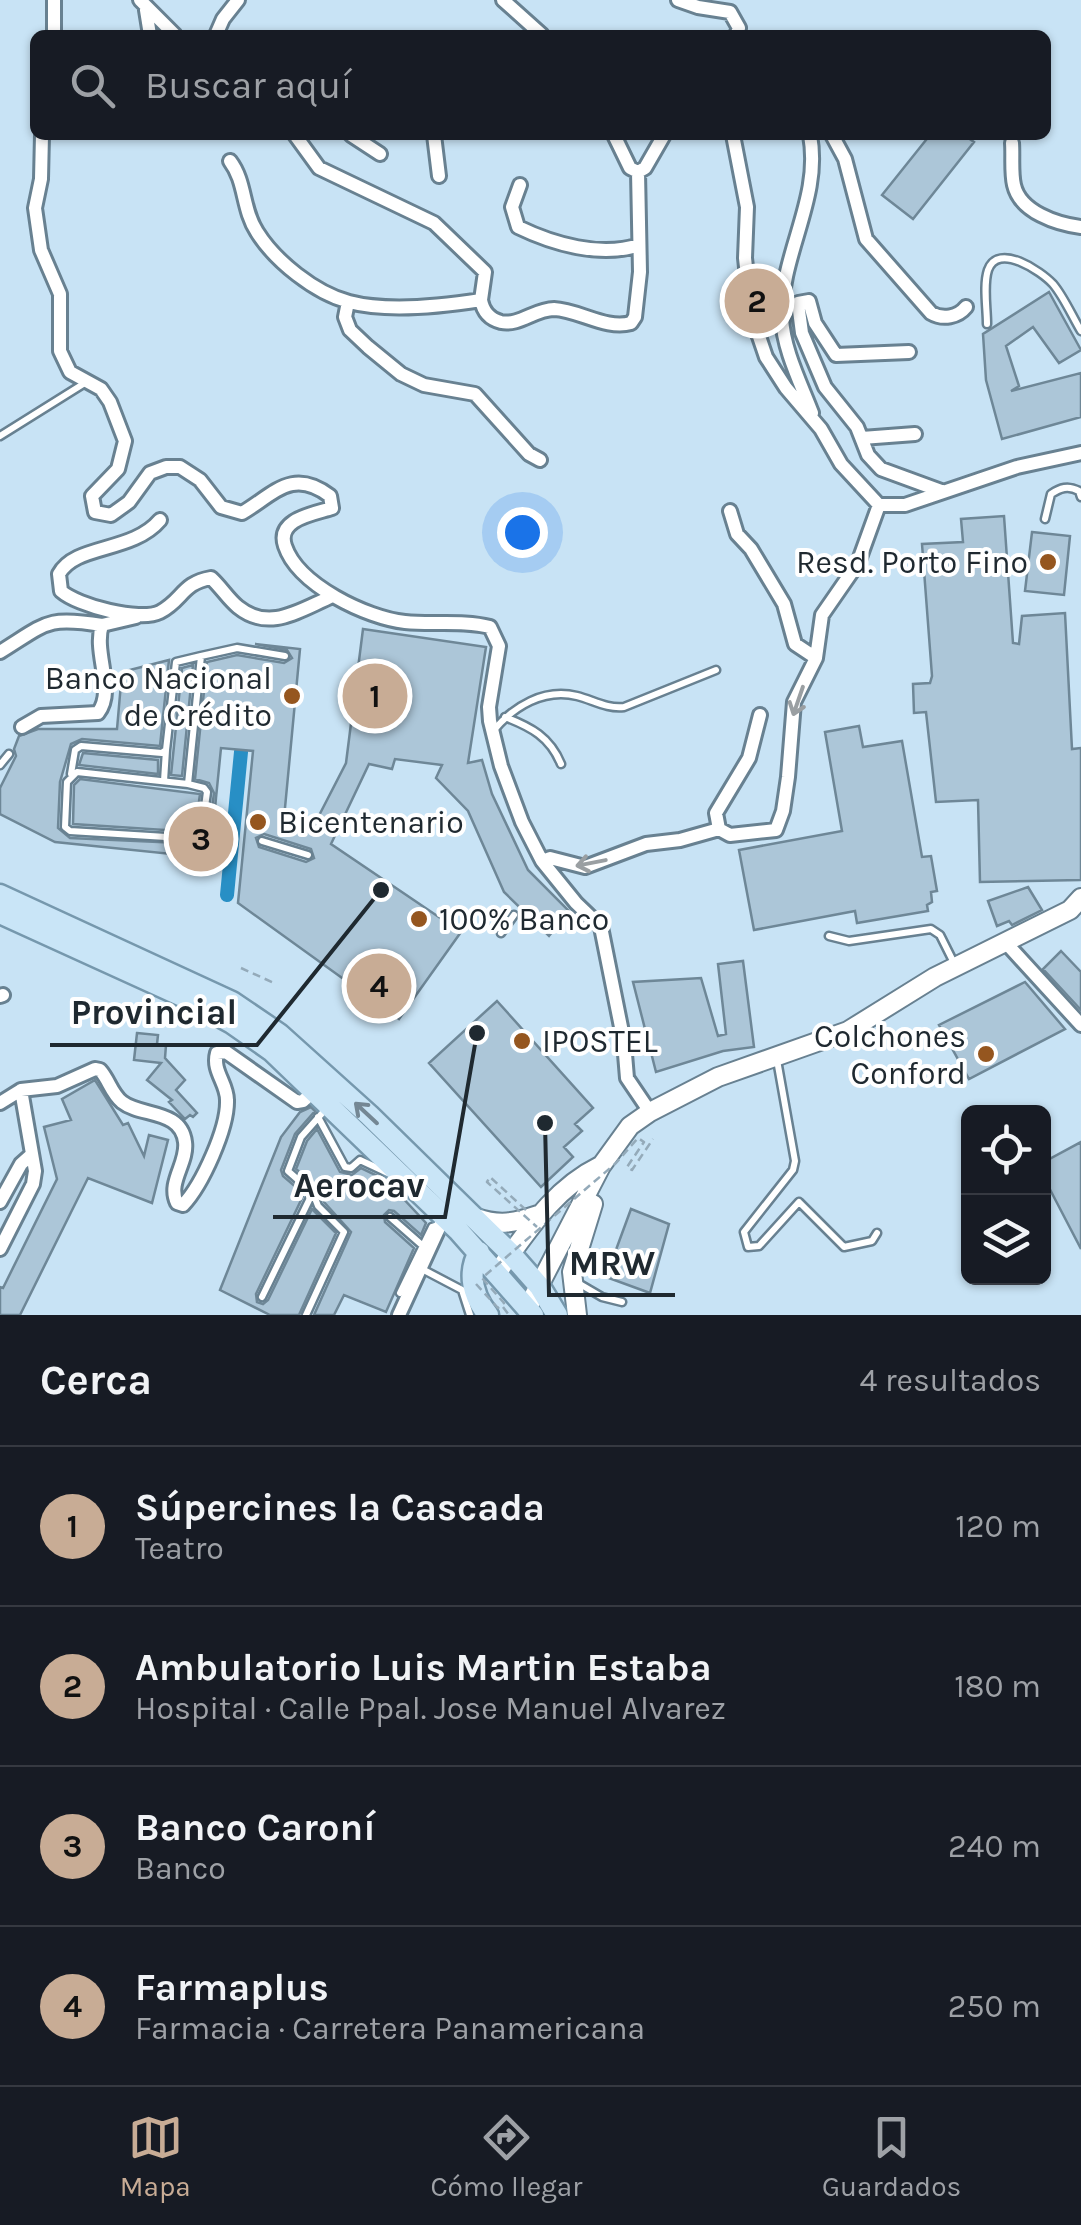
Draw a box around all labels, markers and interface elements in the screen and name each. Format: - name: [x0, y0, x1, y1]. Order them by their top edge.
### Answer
- search box: [30, 30, 1051, 140]
- icon: search: [65, 58, 120, 113]
- text: Buscar aquí: [145, 63, 352, 108]
- pin: 2: [724, 264, 790, 338]
- your location: [497, 507, 548, 558]
- place label: Resd. Porto Fino: [796, 544, 1028, 581]
- marker: Resd. Porto Fino: [1037, 551, 1059, 573]
- pin: 1: [342, 658, 408, 734]
- place label: Banco Nacional de Crédito: [45, 660, 272, 734]
- marker: Banco Nacional de Crédito: [281, 685, 303, 707]
- one-way arrow: [788, 685, 806, 716]
- pin: 3: [168, 802, 234, 876]
- place label: Bicentenario: [278, 804, 464, 841]
- marker: Bicentenario: [247, 811, 269, 833]
- one-way arrow: [576, 855, 608, 874]
- place label: 100% Banco: [439, 901, 609, 938]
- marker: 100% Banco: [408, 908, 430, 930]
- pin: 4: [346, 948, 412, 1024]
- callout: Provincial: [50, 980, 257, 1045]
- text: Provincial: [71, 992, 237, 1033]
- place label: Colchones Conford: [814, 1018, 966, 1092]
- place label: IPOSTEL: [542, 1023, 658, 1060]
- marker: IPOSTEL: [511, 1030, 533, 1052]
- marker: Colchones Conford: [975, 1043, 997, 1065]
- one-way arrow: [354, 1102, 379, 1125]
- map controls: [961, 1105, 1051, 1285]
- button: locate: [961, 1105, 1051, 1195]
- callout: Aerocav: [273, 1152, 445, 1217]
- text: Aerocav: [293, 1165, 425, 1206]
- button: layers: [961, 1195, 1051, 1285]
- callout: MRW: [549, 1230, 675, 1295]
- text: MRW: [569, 1243, 655, 1284]
- text: Cerca: [40, 1355, 152, 1405]
- text: 4 resultados: [859, 1362, 1041, 1399]
- text: Súpercines la Cascada: [135, 1485, 545, 1530]
- text: 1: [67, 1508, 78, 1545]
- text: 120 m: [955, 1508, 1041, 1545]
- text: Teatro: [135, 1530, 224, 1567]
- text: Ambulatorio Luis Martin Estaba: [135, 1645, 712, 1690]
- text: 2: [63, 1668, 82, 1705]
- text: 180 m: [954, 1668, 1041, 1705]
- text: Hospital · Calle Ppal. Jose Manuel Alvarez: [135, 1690, 726, 1727]
- text: Banco Caroní: [135, 1805, 376, 1850]
- text: 3: [63, 1828, 82, 1865]
- text: 240 m: [948, 1828, 1041, 1865]
- text: Banco: [135, 1850, 226, 1887]
- text: Farmaplus: [135, 1965, 329, 2010]
- text: 4: [63, 1988, 82, 2025]
- text: 250 m: [948, 1988, 1041, 2025]
- text: Farmacia · Carretera Panamericana: [135, 2010, 645, 2047]
- tab: Mapa: [120, 2110, 191, 2203]
- tab: Cómo llegar: [430, 2110, 582, 2203]
- tab: Guardados: [822, 2110, 961, 2203]

